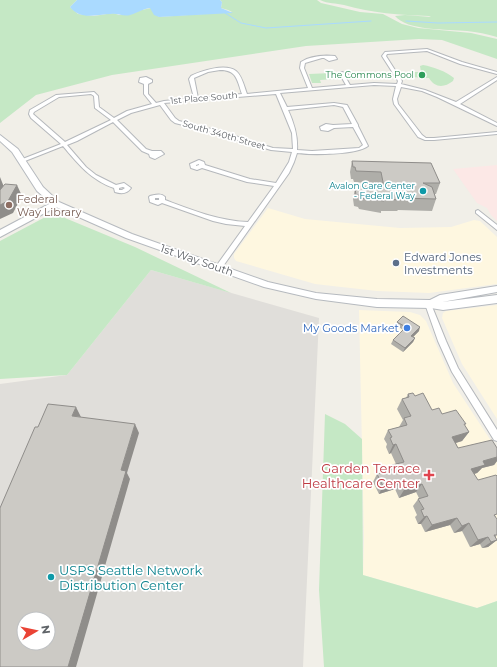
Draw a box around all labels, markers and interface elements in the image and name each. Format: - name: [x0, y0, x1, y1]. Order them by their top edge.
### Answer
- place label: The Commons Pool: [326, 69, 414, 80]
- marker: The Commons Pool: [417, 70, 427, 80]
- street label: 1st Place South: [170, 89, 238, 106]
- street label: South 340th Street: [181, 117, 267, 152]
- place label: Avalon Care Center - Federal Way: [329, 180, 415, 201]
- marker: Avalon Care Center - Federal Way: [418, 186, 428, 196]
- place label: Federal Way Library: [17, 192, 81, 219]
- marker: Federal Way Library: [4, 200, 14, 210]
- street label: 1st Way South: [159, 241, 235, 279]
- place label: Edward Jones Investments: [404, 250, 482, 277]
- marker: Edward Jones Investments: [391, 258, 401, 268]
- place label: My Goods Market: [303, 321, 400, 335]
- marker: My Goods Market: [402, 323, 412, 333]
- place label: Garden Terrace Healthcare Center: [302, 460, 420, 491]
- marker: Garden Terrace Healthcare Center: [423, 469, 435, 481]
- place label: USPS Seattle Network Distribution Center: [59, 562, 203, 593]
- marker: USPS Seattle Network Distribution Center: [46, 572, 56, 582]
- north arrow: [16, 611, 56, 651]
- text: N: [38, 624, 53, 635]

